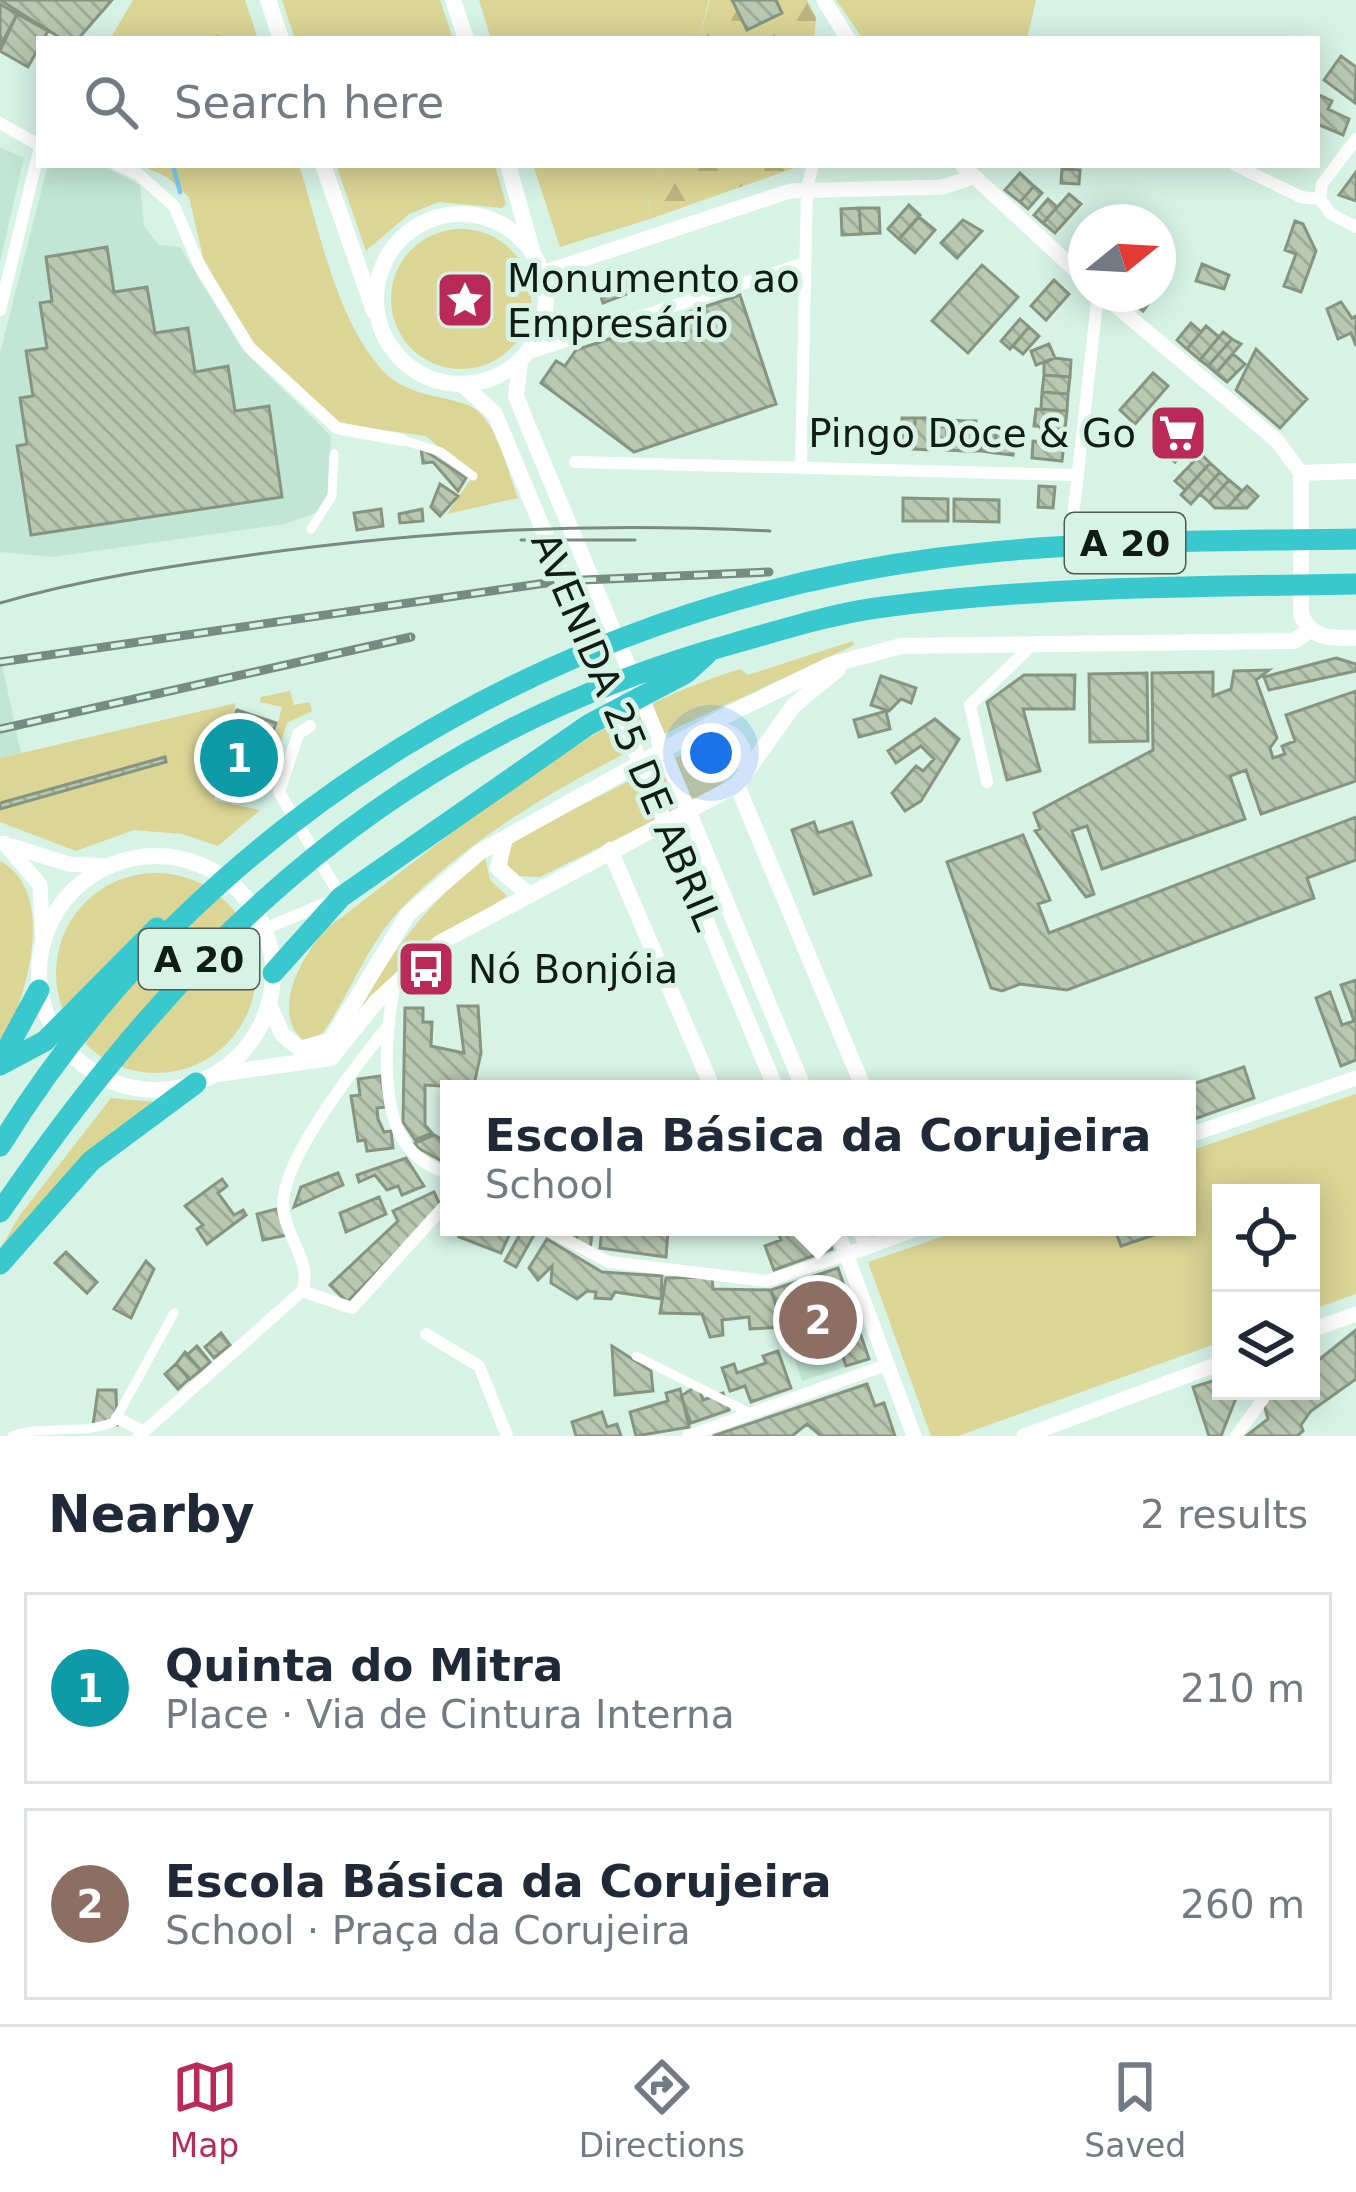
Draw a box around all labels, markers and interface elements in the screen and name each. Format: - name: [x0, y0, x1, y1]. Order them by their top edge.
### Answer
- search box: [36, 36, 1320, 168]
- icon: search: [78, 69, 144, 135]
- text: Search here: [174, 76, 444, 129]
- north arrow: [1068, 204, 1176, 312]
- place label: Monumento ao Empresário: [507, 256, 800, 346]
- place icon: Monumento ao Empresário: [434, 269, 496, 331]
- supermarket icon: Pingo Doce & Go: [1147, 402, 1209, 464]
- place label: Pingo Doce & Go: [808, 411, 1136, 456]
- road number: A 20: [1065, 513, 1185, 573]
- street label: AVENIDA 25 DE ABRIL: [522, 526, 731, 937]
- pin: 1: [200, 713, 278, 803]
- your location: [681, 723, 741, 783]
- road number: A 20: [139, 929, 259, 989]
- bus stop icon: Nó Bonjóia: [395, 938, 457, 1000]
- place label: Nó Bonjóia: [468, 947, 678, 992]
- popup: [440, 1080, 1196, 1236]
- text: Escola Básica da Corujeira: [485, 1109, 1151, 1162]
- text: School: [485, 1162, 614, 1207]
- map controls: [1212, 1184, 1320, 1400]
- button: locate: [1212, 1184, 1320, 1292]
- pin: 2: [779, 1275, 857, 1365]
- button: layers: [1212, 1292, 1320, 1400]
- text: Nearby: [48, 1485, 255, 1544]
- text: 2 results: [1140, 1492, 1308, 1537]
- text: Quinta do Mitra: [165, 1639, 563, 1692]
- text: 1: [76, 1666, 104, 1711]
- text: 210 m: [1180, 1666, 1305, 1711]
- text: Place · Via de Cintura Interna: [165, 1692, 735, 1737]
- text: Escola Básica da Corujeira: [165, 1855, 832, 1908]
- text: 2: [76, 1882, 104, 1927]
- text: 260 m: [1180, 1882, 1305, 1927]
- text: School · Praça da Corujeira: [165, 1908, 691, 1953]
- tab: Map: [170, 2054, 239, 2165]
- tab: Directions: [579, 2054, 745, 2165]
- tab: Saved: [1084, 2054, 1186, 2165]

